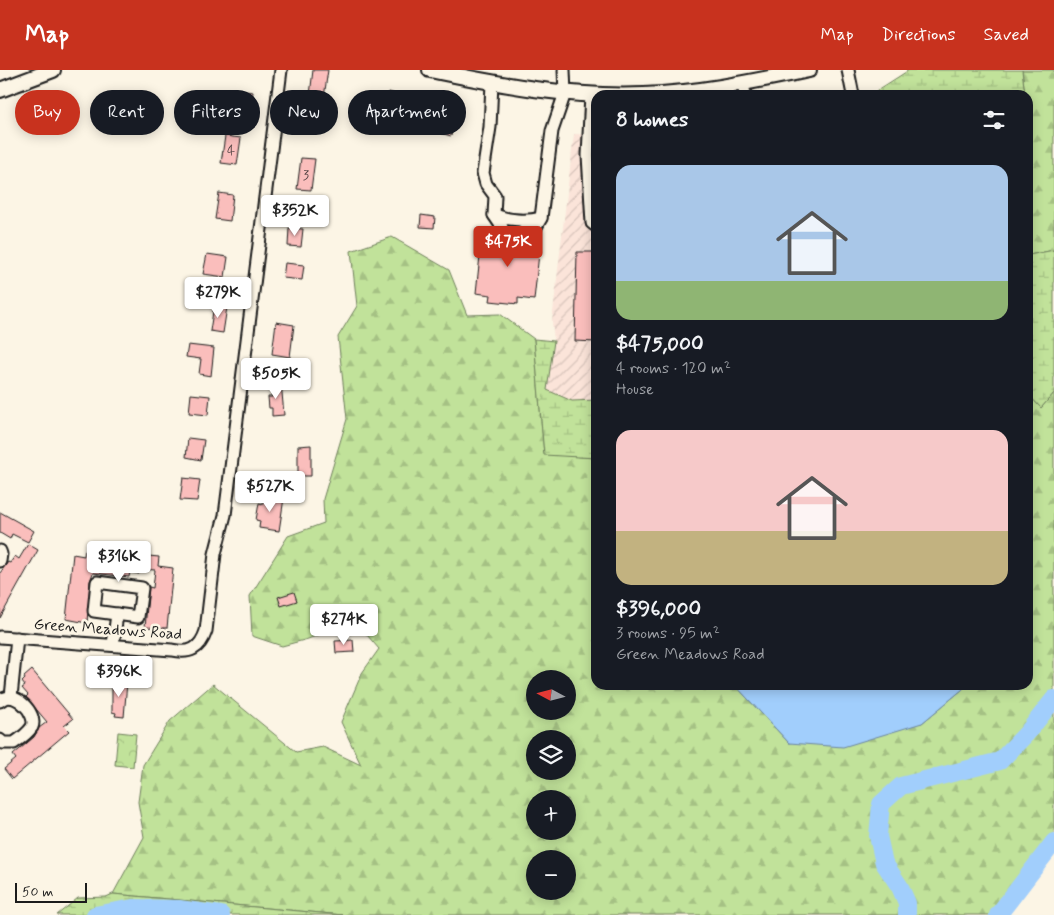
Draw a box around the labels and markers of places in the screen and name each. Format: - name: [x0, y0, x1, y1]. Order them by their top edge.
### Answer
- pin: $352K: [260, 194, 330, 237]
- pin: $475K: [473, 226, 543, 268]
- pin: $279K: [183, 276, 253, 319]
- pin: $505K: [241, 358, 311, 400]
- pin: $527K: [235, 470, 305, 513]
- pin: $316K: [84, 540, 154, 583]
- pin: $274K: [309, 604, 379, 646]
- pin: $396K: [84, 656, 154, 698]

